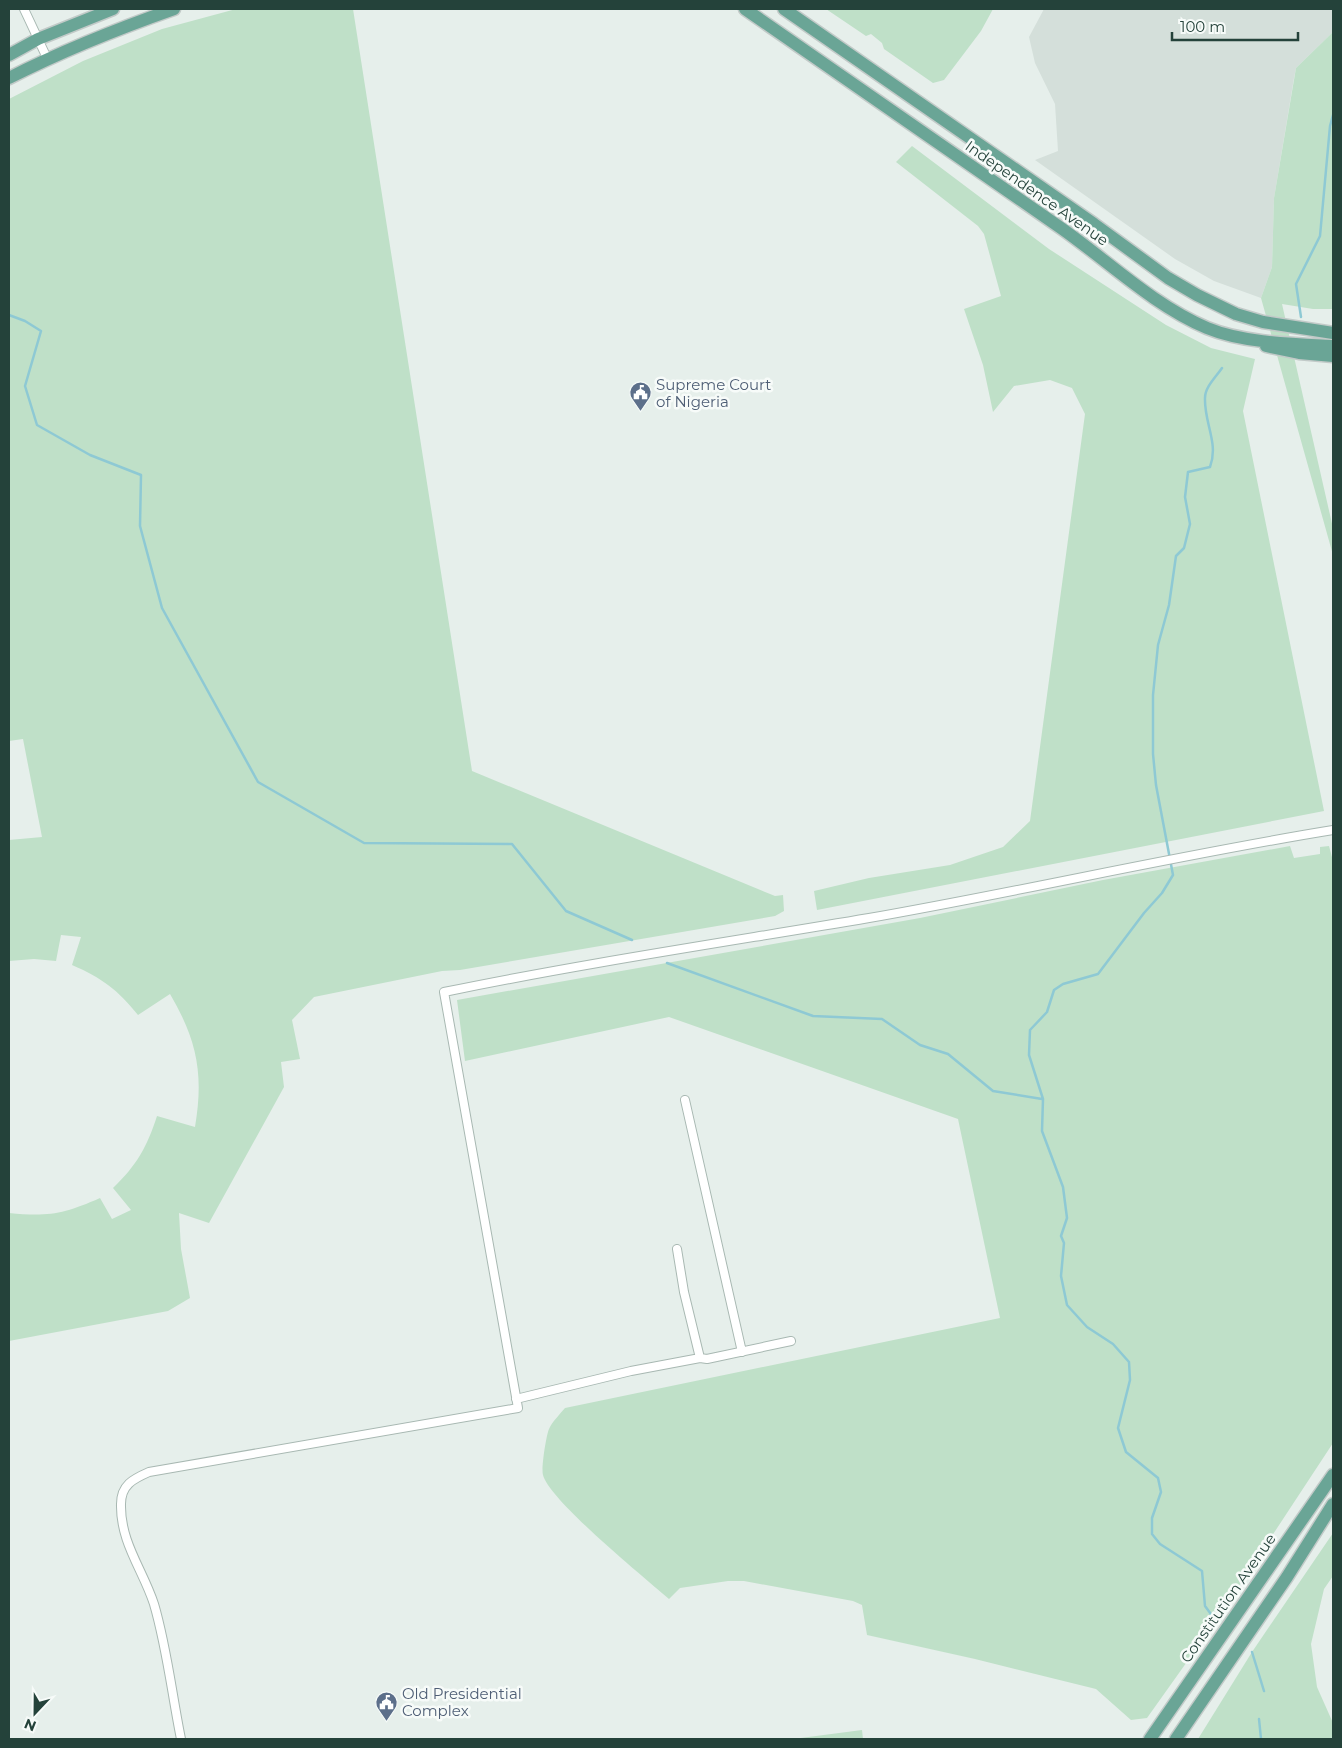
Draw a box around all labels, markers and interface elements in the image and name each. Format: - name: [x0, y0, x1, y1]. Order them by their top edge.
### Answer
- scale bar: [1172, 10, 1298, 42]
- text: 100 m: [1180, 17, 1225, 36]
- street label: Independence Avenue: [962, 136, 1112, 250]
- place label: Supreme Court of Nigeria: [656, 375, 771, 411]
- public building icon: Supreme Court of Nigeria: [628, 381, 652, 412]
- street label: Constitution Avenue: [1176, 1530, 1280, 1666]
- place label: Old Presidential Complex: [402, 1684, 522, 1720]
- north arrow: [10, 1688, 60, 1738]
- public building icon: Old Presidential Complex: [374, 1690, 398, 1721]
- text: N: [22, 1715, 39, 1736]

